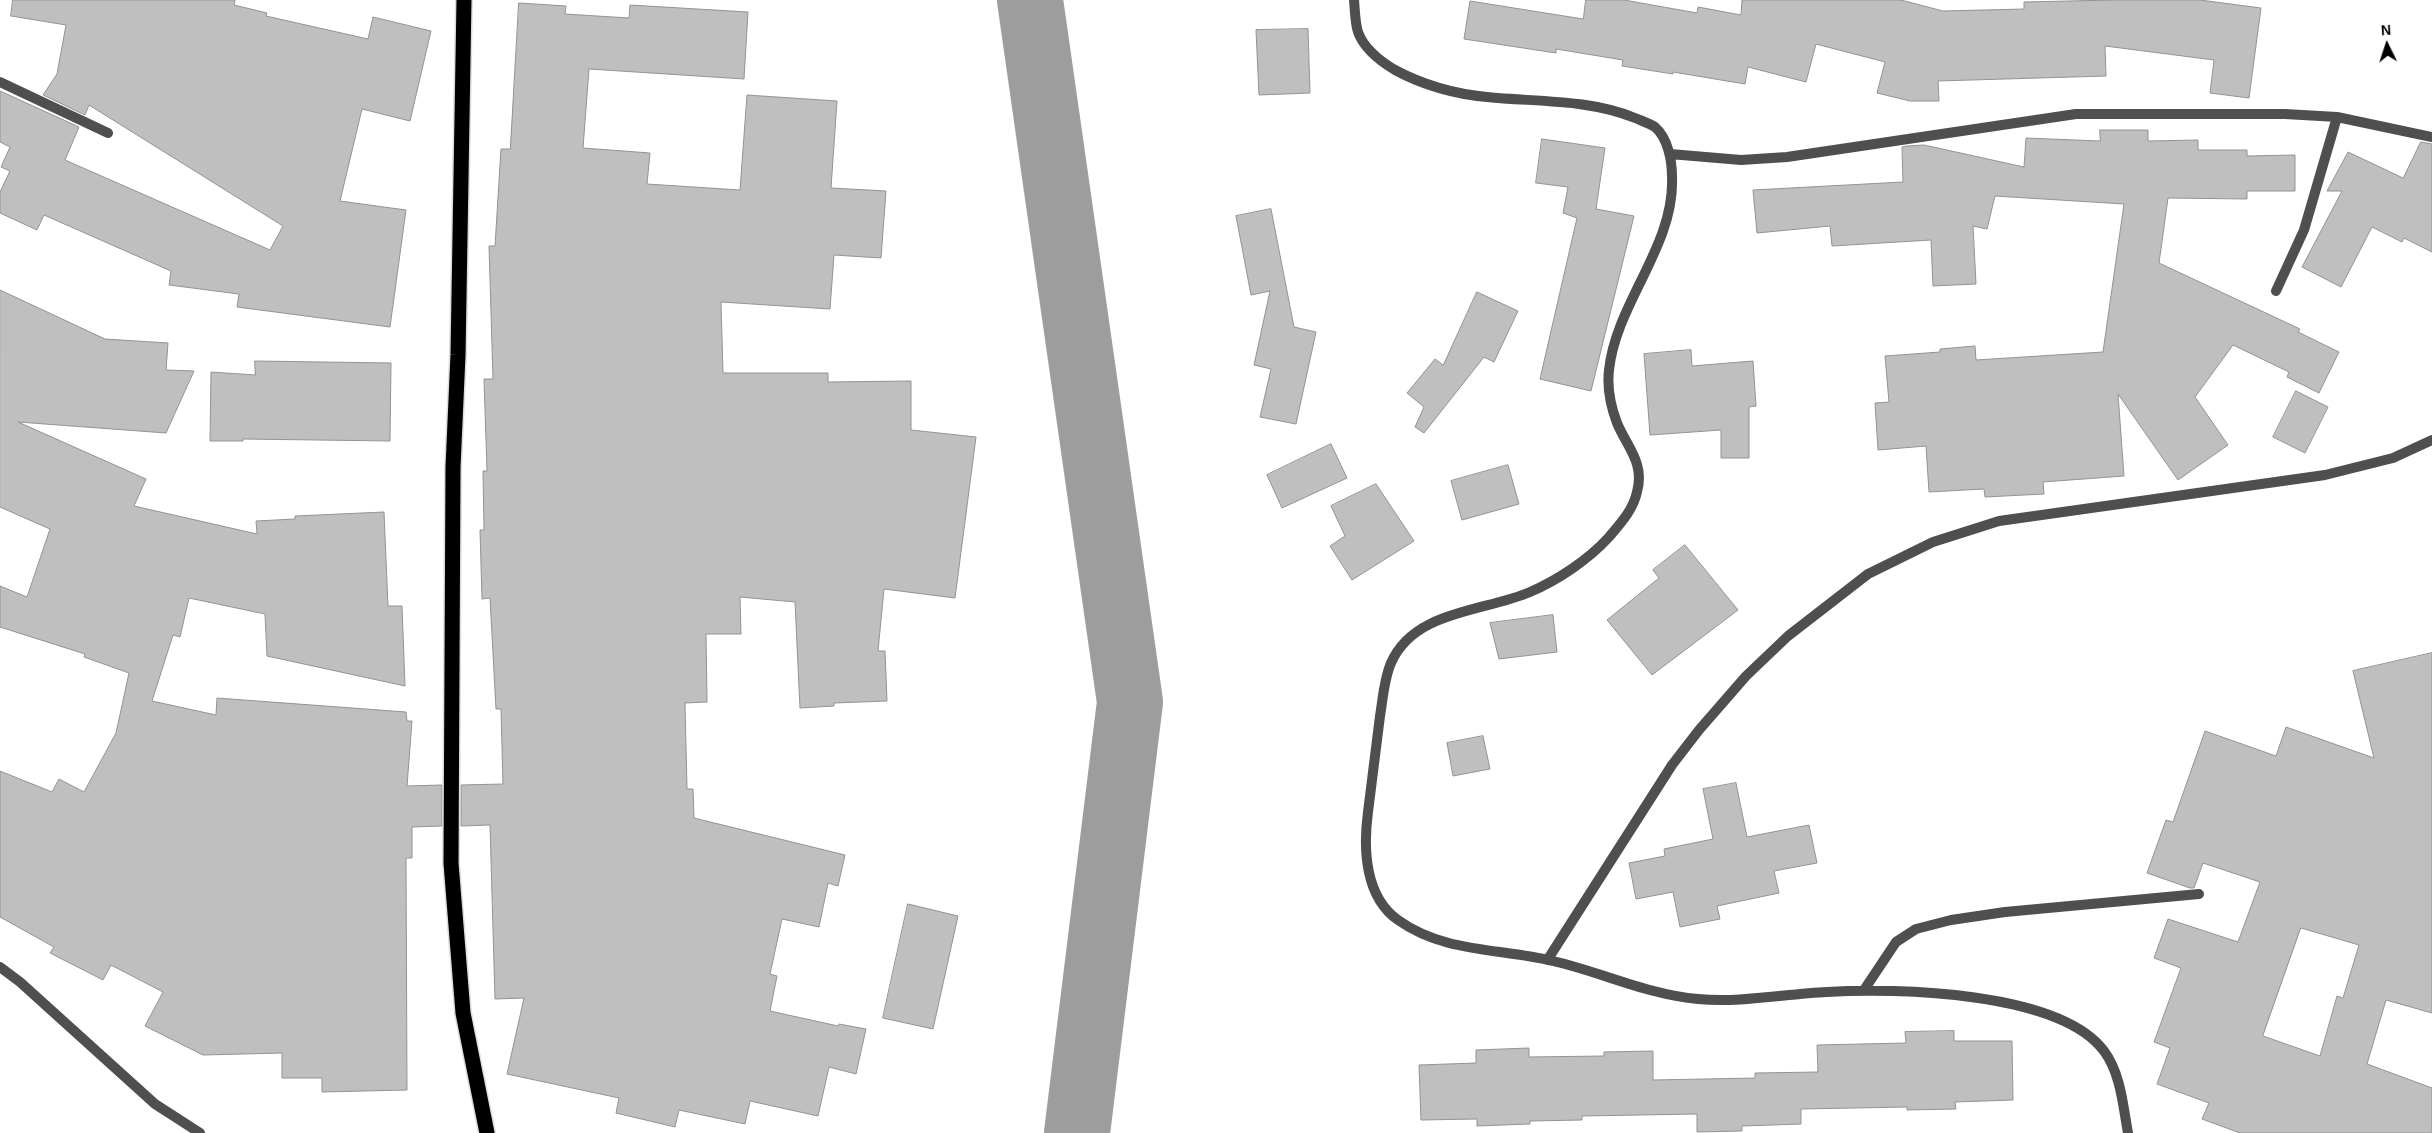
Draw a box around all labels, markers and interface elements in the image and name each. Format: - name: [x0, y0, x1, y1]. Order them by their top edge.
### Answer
- north arrow: [2362, 20, 2412, 70]
- text: N: [2380, 22, 2392, 38]

